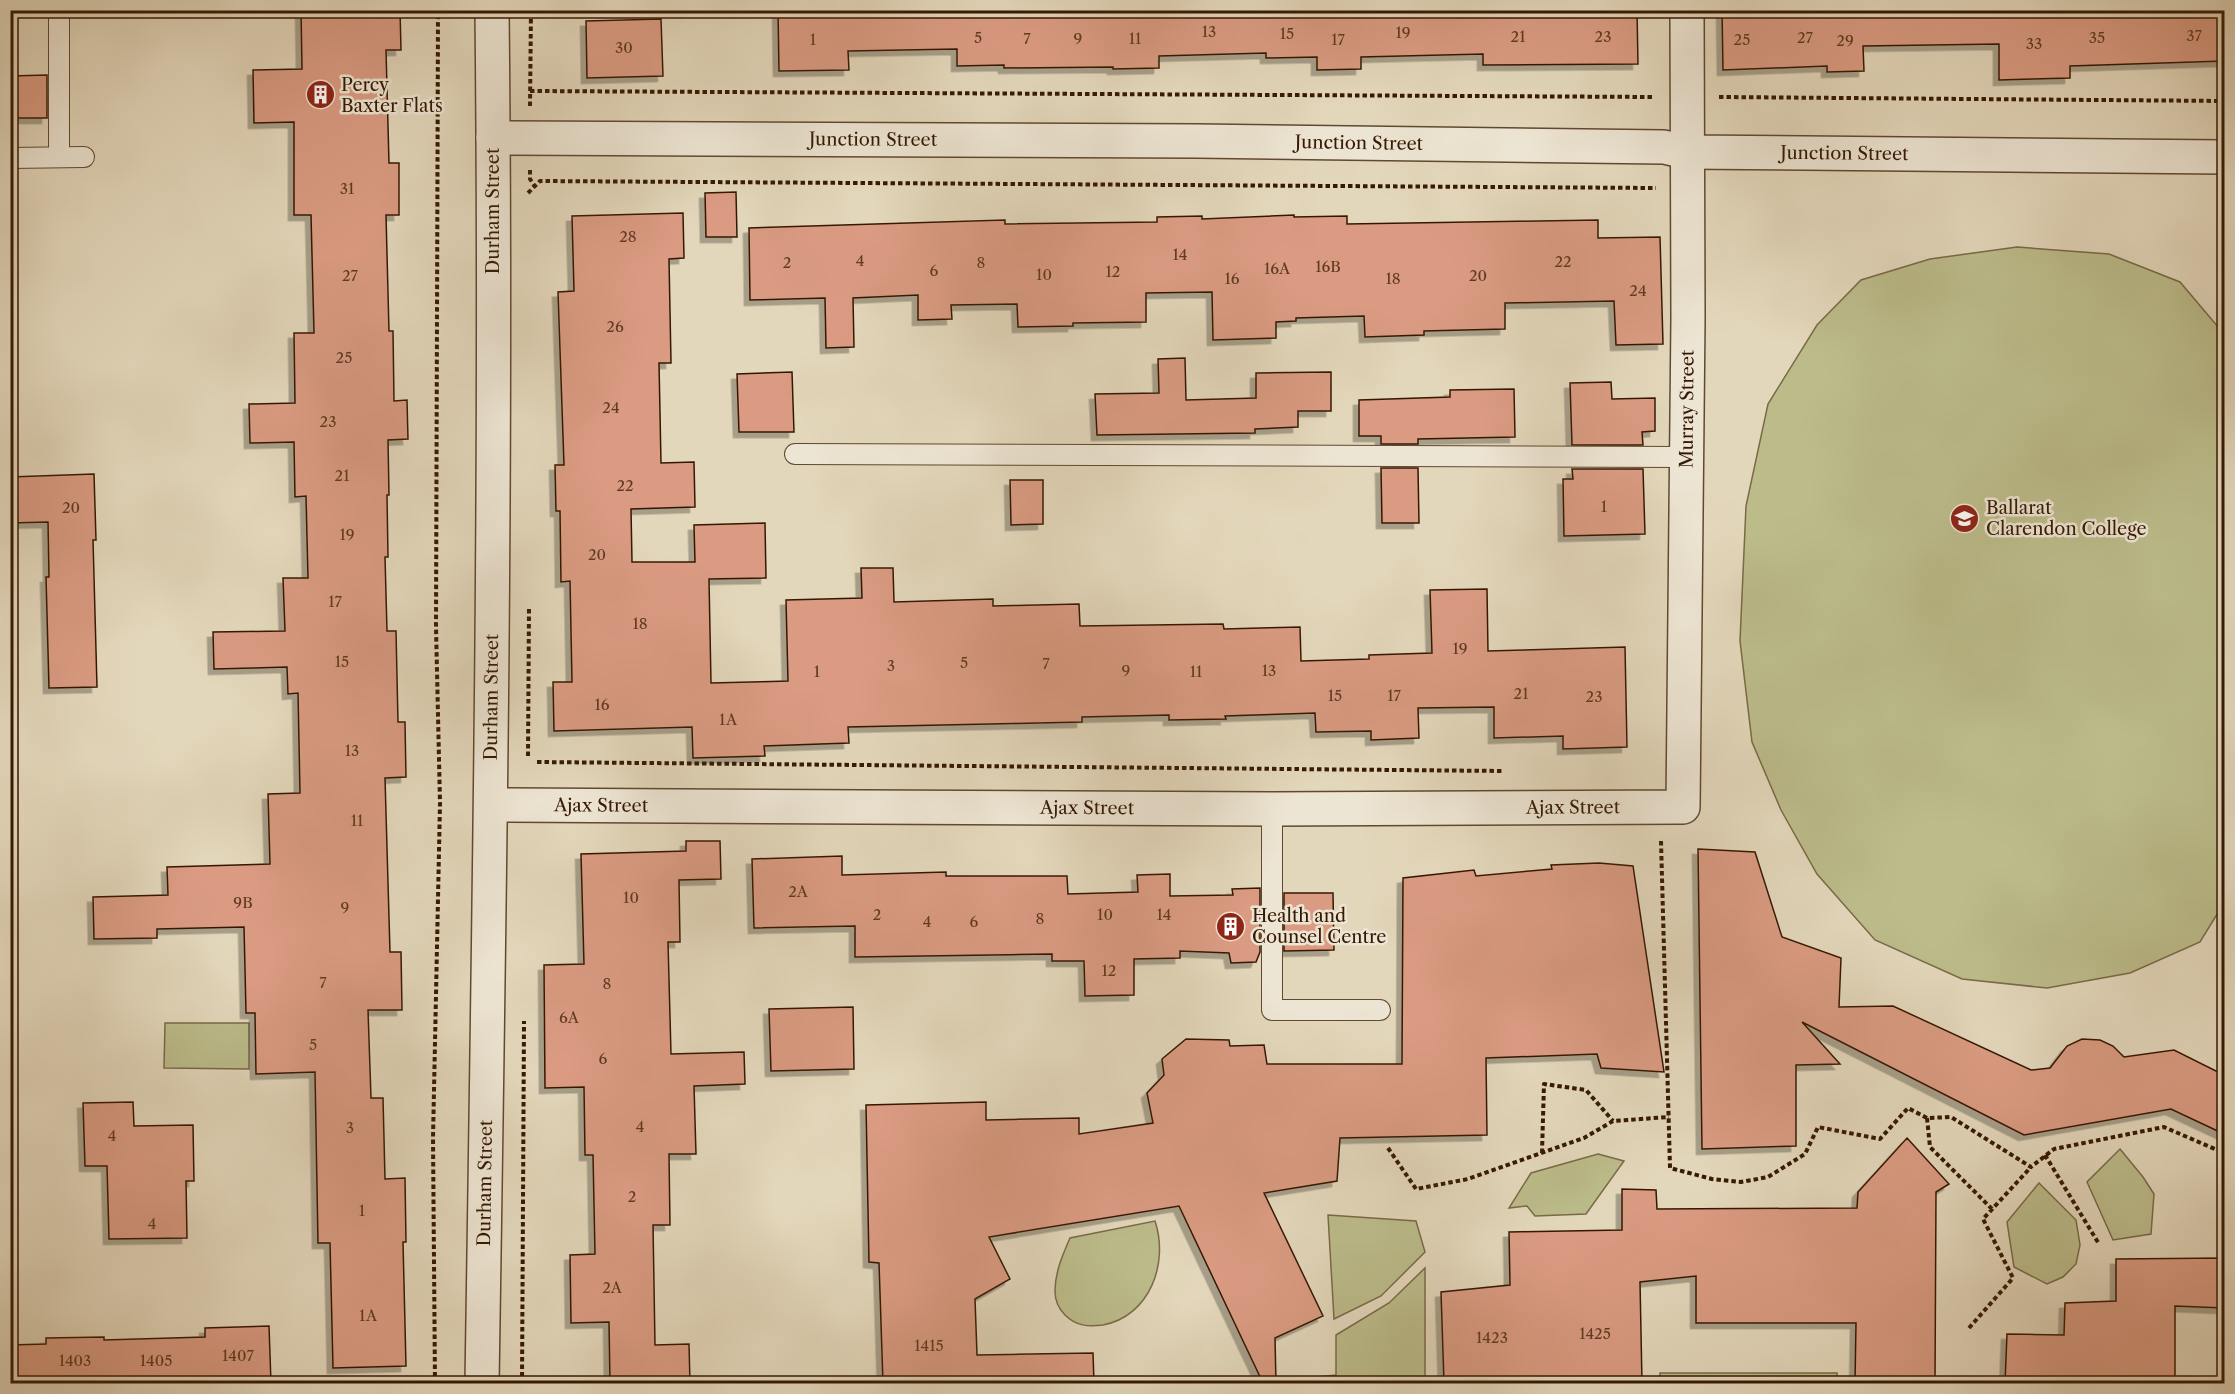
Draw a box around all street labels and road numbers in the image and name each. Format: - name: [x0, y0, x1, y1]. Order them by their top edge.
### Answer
- street label: Junction Street: [806, 128, 938, 151]
- street label: Junction Street: [1292, 131, 1424, 155]
- street label: Junction Street: [1777, 142, 1909, 165]
- street label: Durham Street: [482, 147, 504, 274]
- street label: Murray Street: [1675, 349, 1699, 468]
- street label: Durham Street: [480, 633, 503, 761]
- street label: Ajax Street: [553, 794, 649, 817]
- street label: Ajax Street: [1525, 796, 1621, 819]
- street label: Ajax Street: [1039, 797, 1135, 819]
- street label: Durham Street: [473, 1119, 497, 1247]

